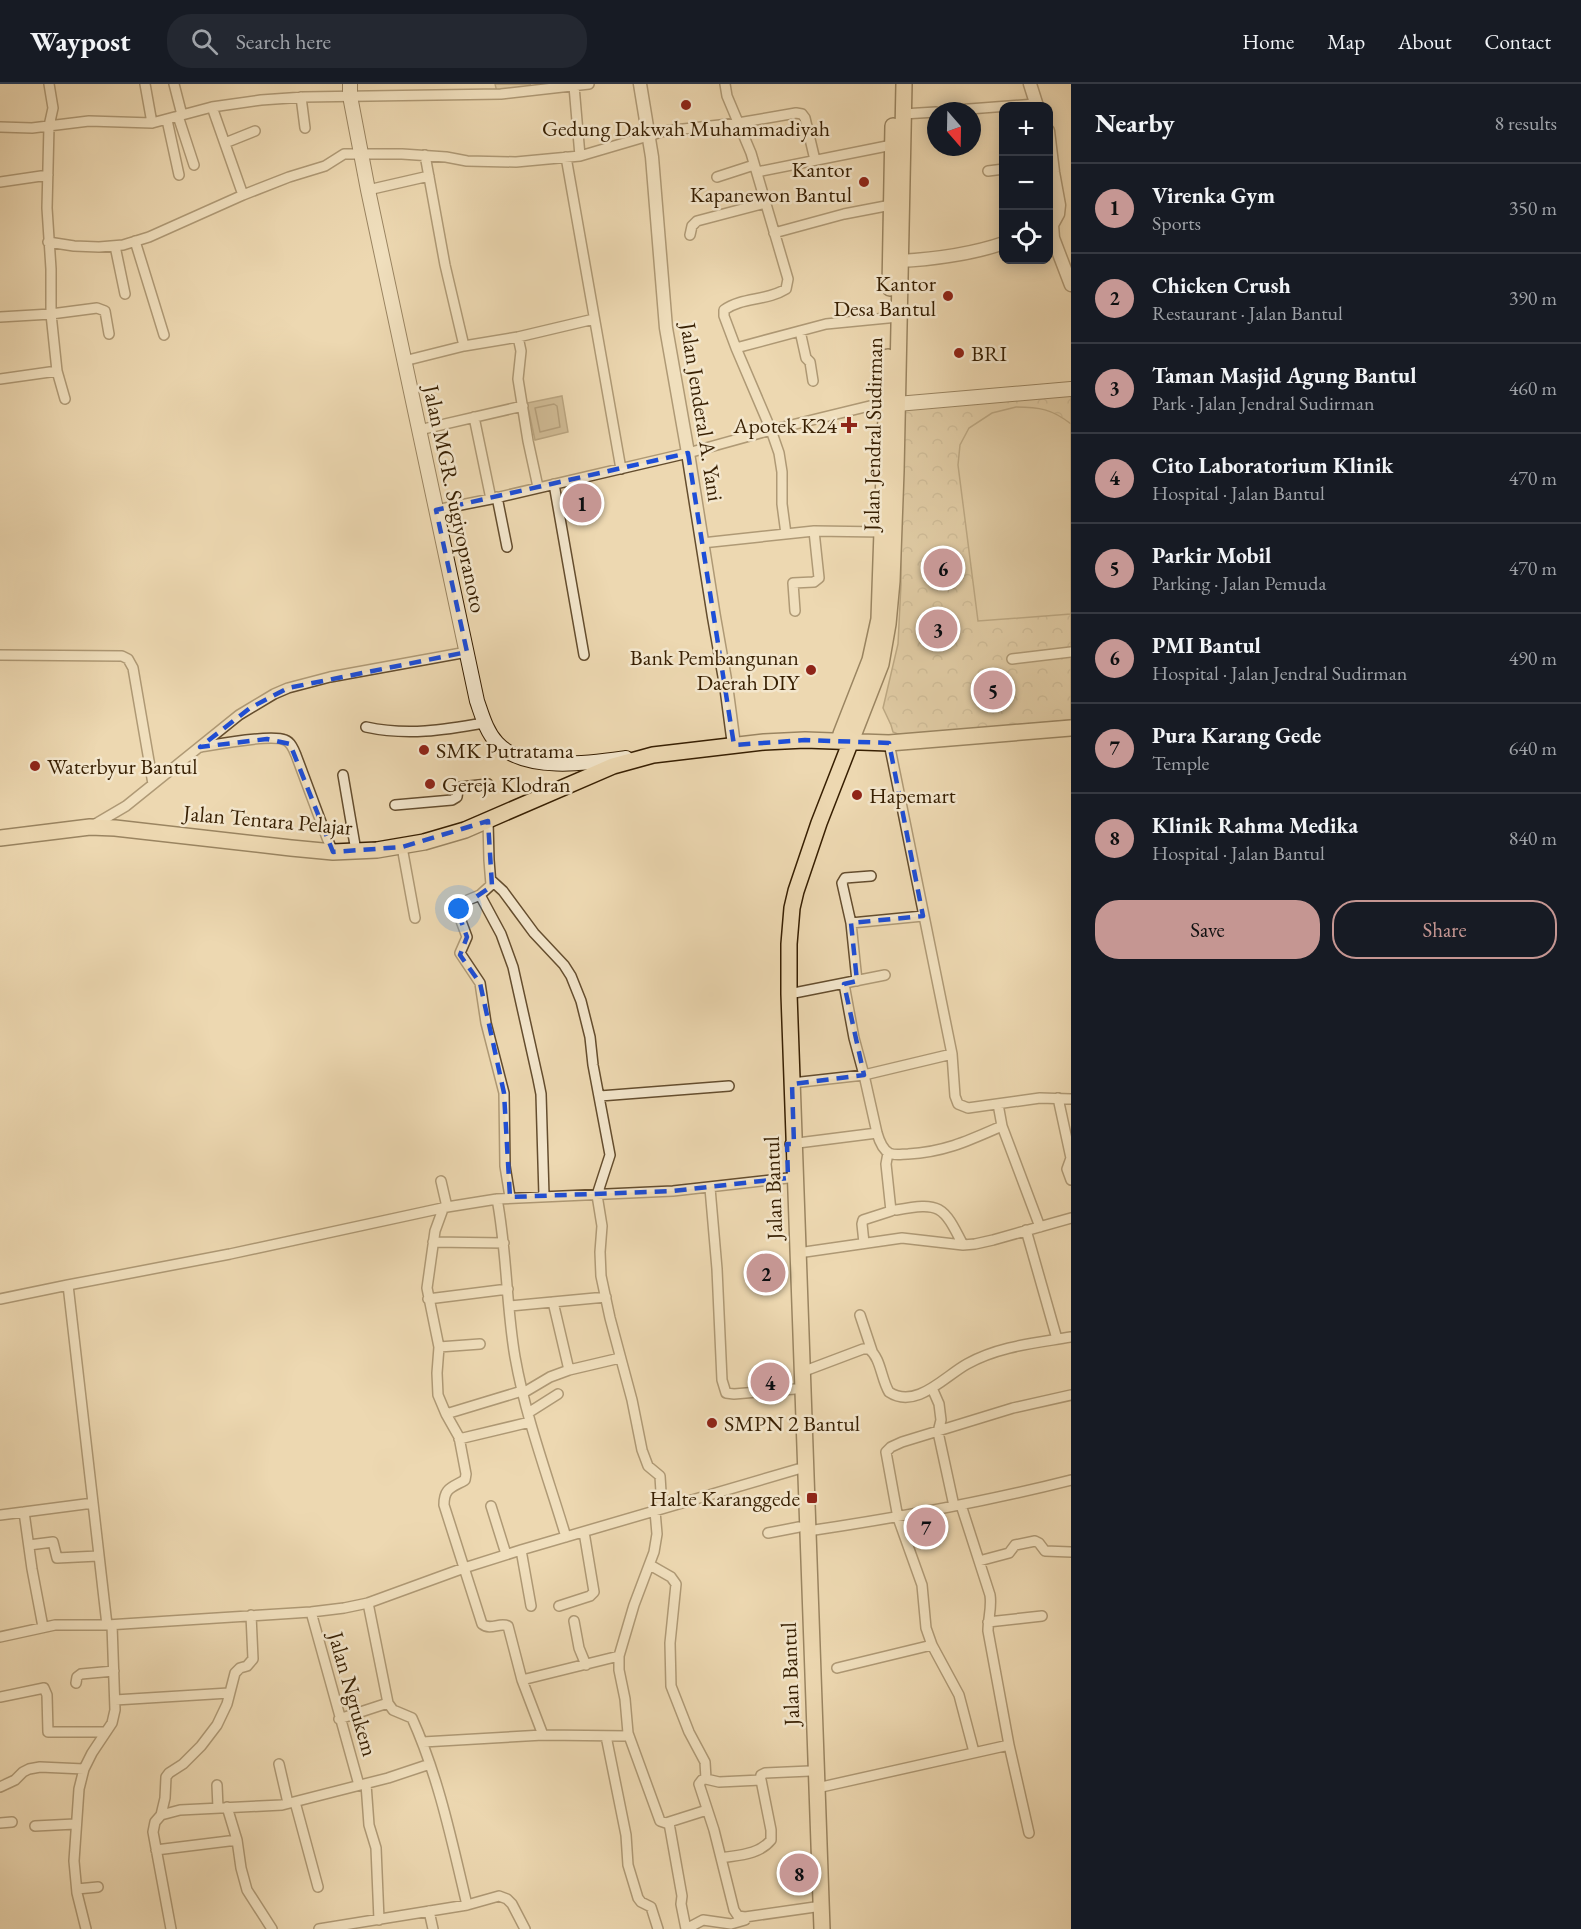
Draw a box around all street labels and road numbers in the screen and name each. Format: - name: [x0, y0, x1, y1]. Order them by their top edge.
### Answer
- street label: Jalan Jenderal A. Yani: [673, 319, 730, 503]
- street label: Jalan Jendral Sudirman: [857, 336, 889, 533]
- street label: Jalan MGR. Sugiyopranoto: [416, 381, 493, 616]
- street label: Jalan Tentara Pelajar: [180, 798, 354, 842]
- street label: Jalan Bantul: [757, 1136, 789, 1242]
- street label: Jalan Bantul: [774, 1622, 806, 1728]
- street label: Jalan Ngrukem: [321, 1626, 385, 1760]

